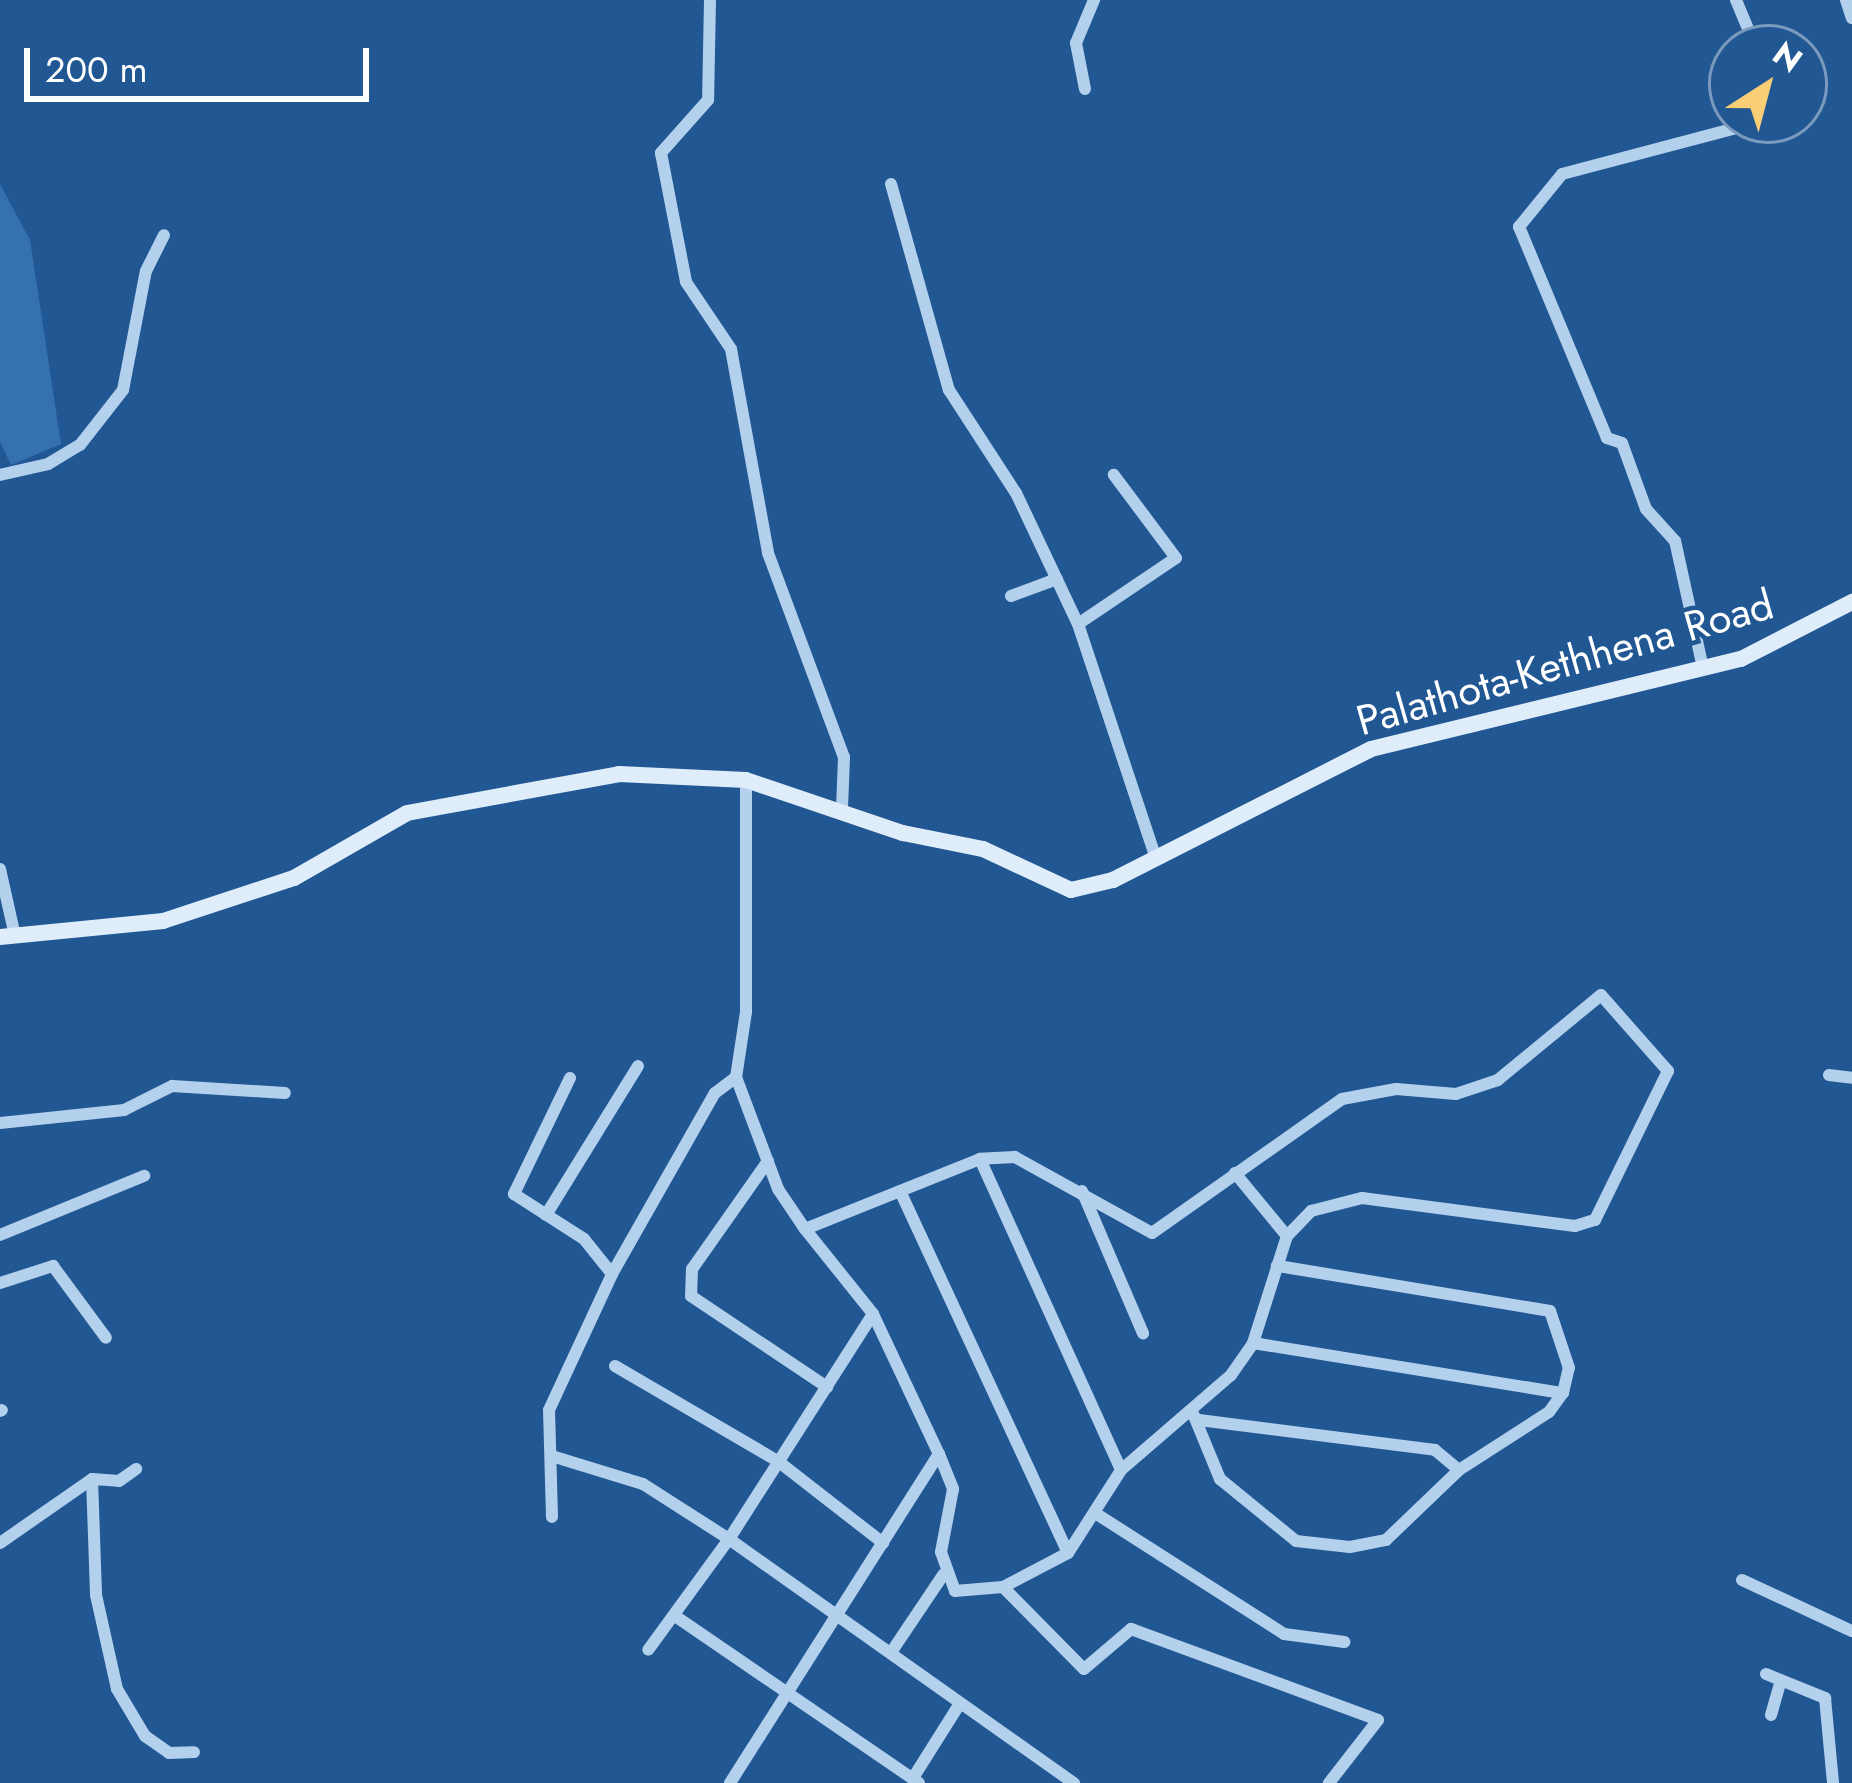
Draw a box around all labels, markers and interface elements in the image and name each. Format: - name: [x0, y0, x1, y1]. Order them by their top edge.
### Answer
- scale bar: [30, 24, 375, 98]
- north arrow: [1708, 24, 1828, 144]
- text: N: [1763, 30, 1812, 84]
- text: 200 m: [45, 43, 148, 95]
- street label: Palathota-Kethhena Road: [1351, 579, 1779, 747]

